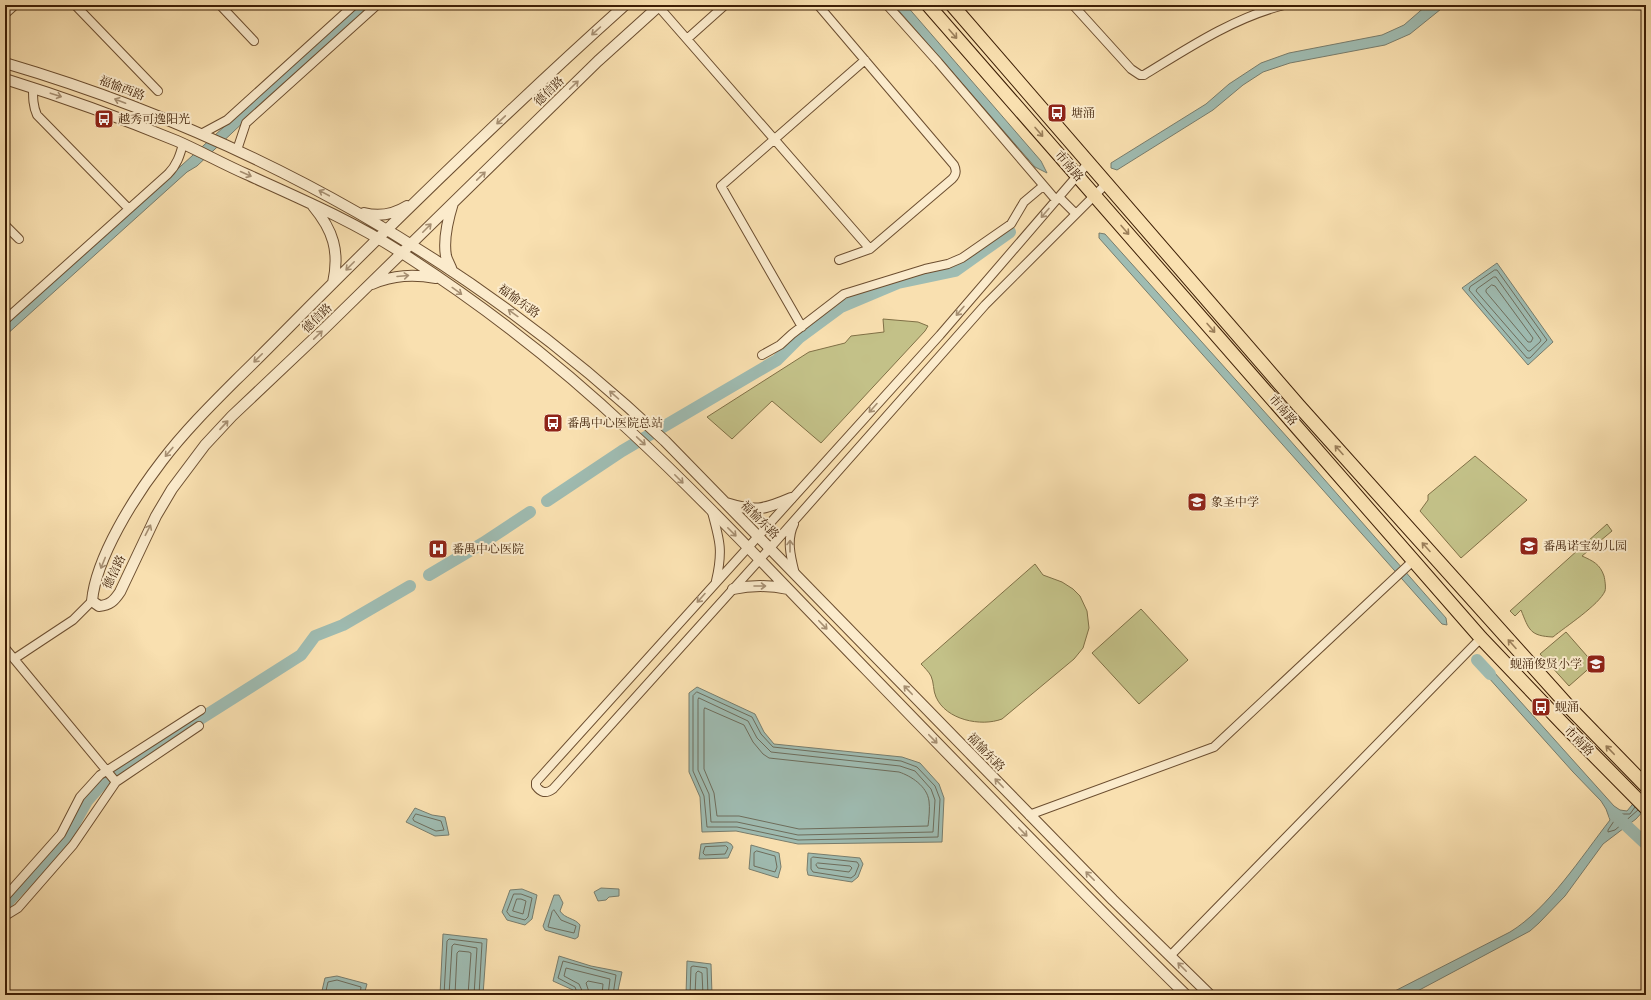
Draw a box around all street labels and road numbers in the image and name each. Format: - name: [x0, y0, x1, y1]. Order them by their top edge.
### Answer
- street label: 福愉西路: [97, 72, 147, 104]
- street label: 德信路: [530, 73, 568, 109]
- street label: 市南路: [1051, 147, 1087, 185]
- street label: 福愉东路: [495, 280, 543, 322]
- street label: 德信路: [298, 300, 336, 336]
- street label: 市南路: [1265, 391, 1301, 429]
- street label: 福愉东路: [737, 497, 783, 543]
- street label: 德信路: [99, 552, 129, 592]
- street label: 市南路: [1561, 723, 1597, 759]
- street label: 福愉东路: [964, 729, 1008, 775]

